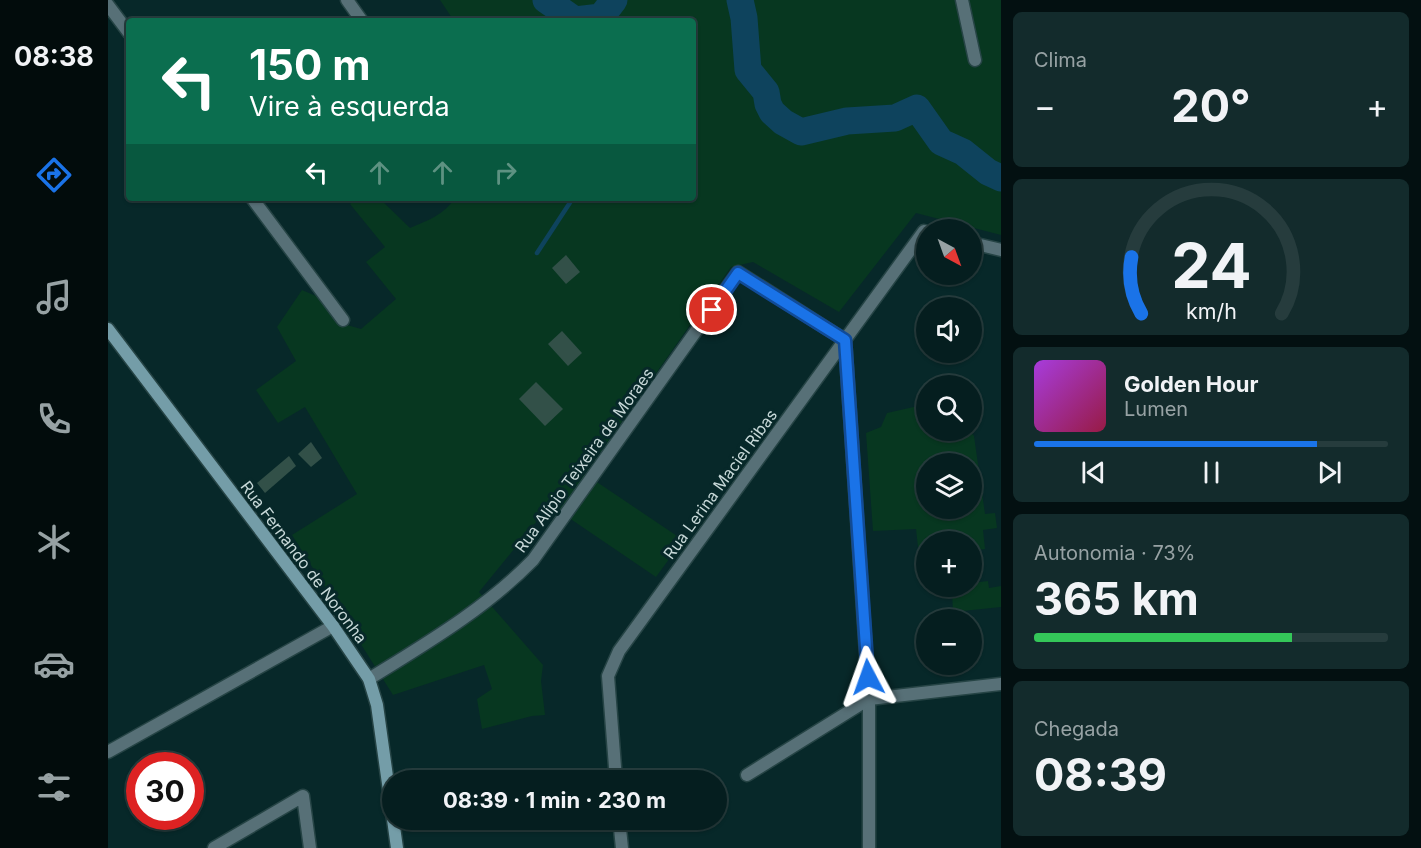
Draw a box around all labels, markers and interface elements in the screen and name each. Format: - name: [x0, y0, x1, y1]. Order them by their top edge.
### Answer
- text: 150 m: [249, 39, 371, 90]
- text: 08:38: [14, 40, 94, 73]
- icon: left: [150, 42, 228, 120]
- text: Clima: [1034, 48, 1087, 72]
- text: 20°: [1171, 78, 1251, 133]
- text: −: [1034, 86, 1056, 126]
- text: +: [1366, 86, 1388, 126]
- text: Vire à esquerda: [249, 90, 450, 123]
- icon: directions: [33, 154, 75, 196]
- icon: left: [300, 156, 333, 189]
- icon: ahead: [363, 156, 396, 189]
- icon: ahead: [426, 156, 459, 189]
- icon: right: [489, 156, 522, 189]
- north arrow: [916, 219, 982, 285]
- map controls: [916, 219, 982, 675]
- text: 24: [1171, 228, 1251, 303]
- icon: music: [33, 276, 75, 318]
- pin: [686, 284, 737, 335]
- icon: arrive: [695, 293, 728, 326]
- button: sound: [916, 297, 982, 363]
- text: km/h: [1186, 298, 1236, 324]
- street label: Rua Alípio Teixeira de Moraes: [510, 364, 658, 556]
- text: Golden Hour: [1124, 371, 1258, 397]
- button: search: [916, 375, 982, 441]
- text: Lumen: [1124, 397, 1188, 421]
- icon: phone: [33, 398, 75, 440]
- street label: Rua Lerina Maciel Ribas: [659, 405, 781, 563]
- button: layers: [916, 453, 982, 519]
- icon: previous: [1077, 456, 1110, 489]
- icon: pause: [1195, 456, 1228, 489]
- icon: next: [1313, 456, 1346, 489]
- street label: Rua Fernando de Noronha: [236, 477, 372, 647]
- icon: climate: [33, 521, 75, 563]
- button: +: [916, 531, 982, 597]
- text: Autonomia · 73%: [1034, 541, 1195, 565]
- text: 365 km: [1034, 571, 1199, 626]
- button: −: [916, 609, 982, 675]
- icon: car: [33, 643, 75, 685]
- position arrow: [836, 645, 900, 709]
- text: Chegada: [1034, 717, 1119, 741]
- text: 08:39: [1034, 747, 1167, 802]
- speed limit sign: 30: [126, 752, 204, 830]
- icon: filters: [33, 766, 75, 808]
- text: 08:39 · 1 min · 230 m: [443, 787, 666, 813]

